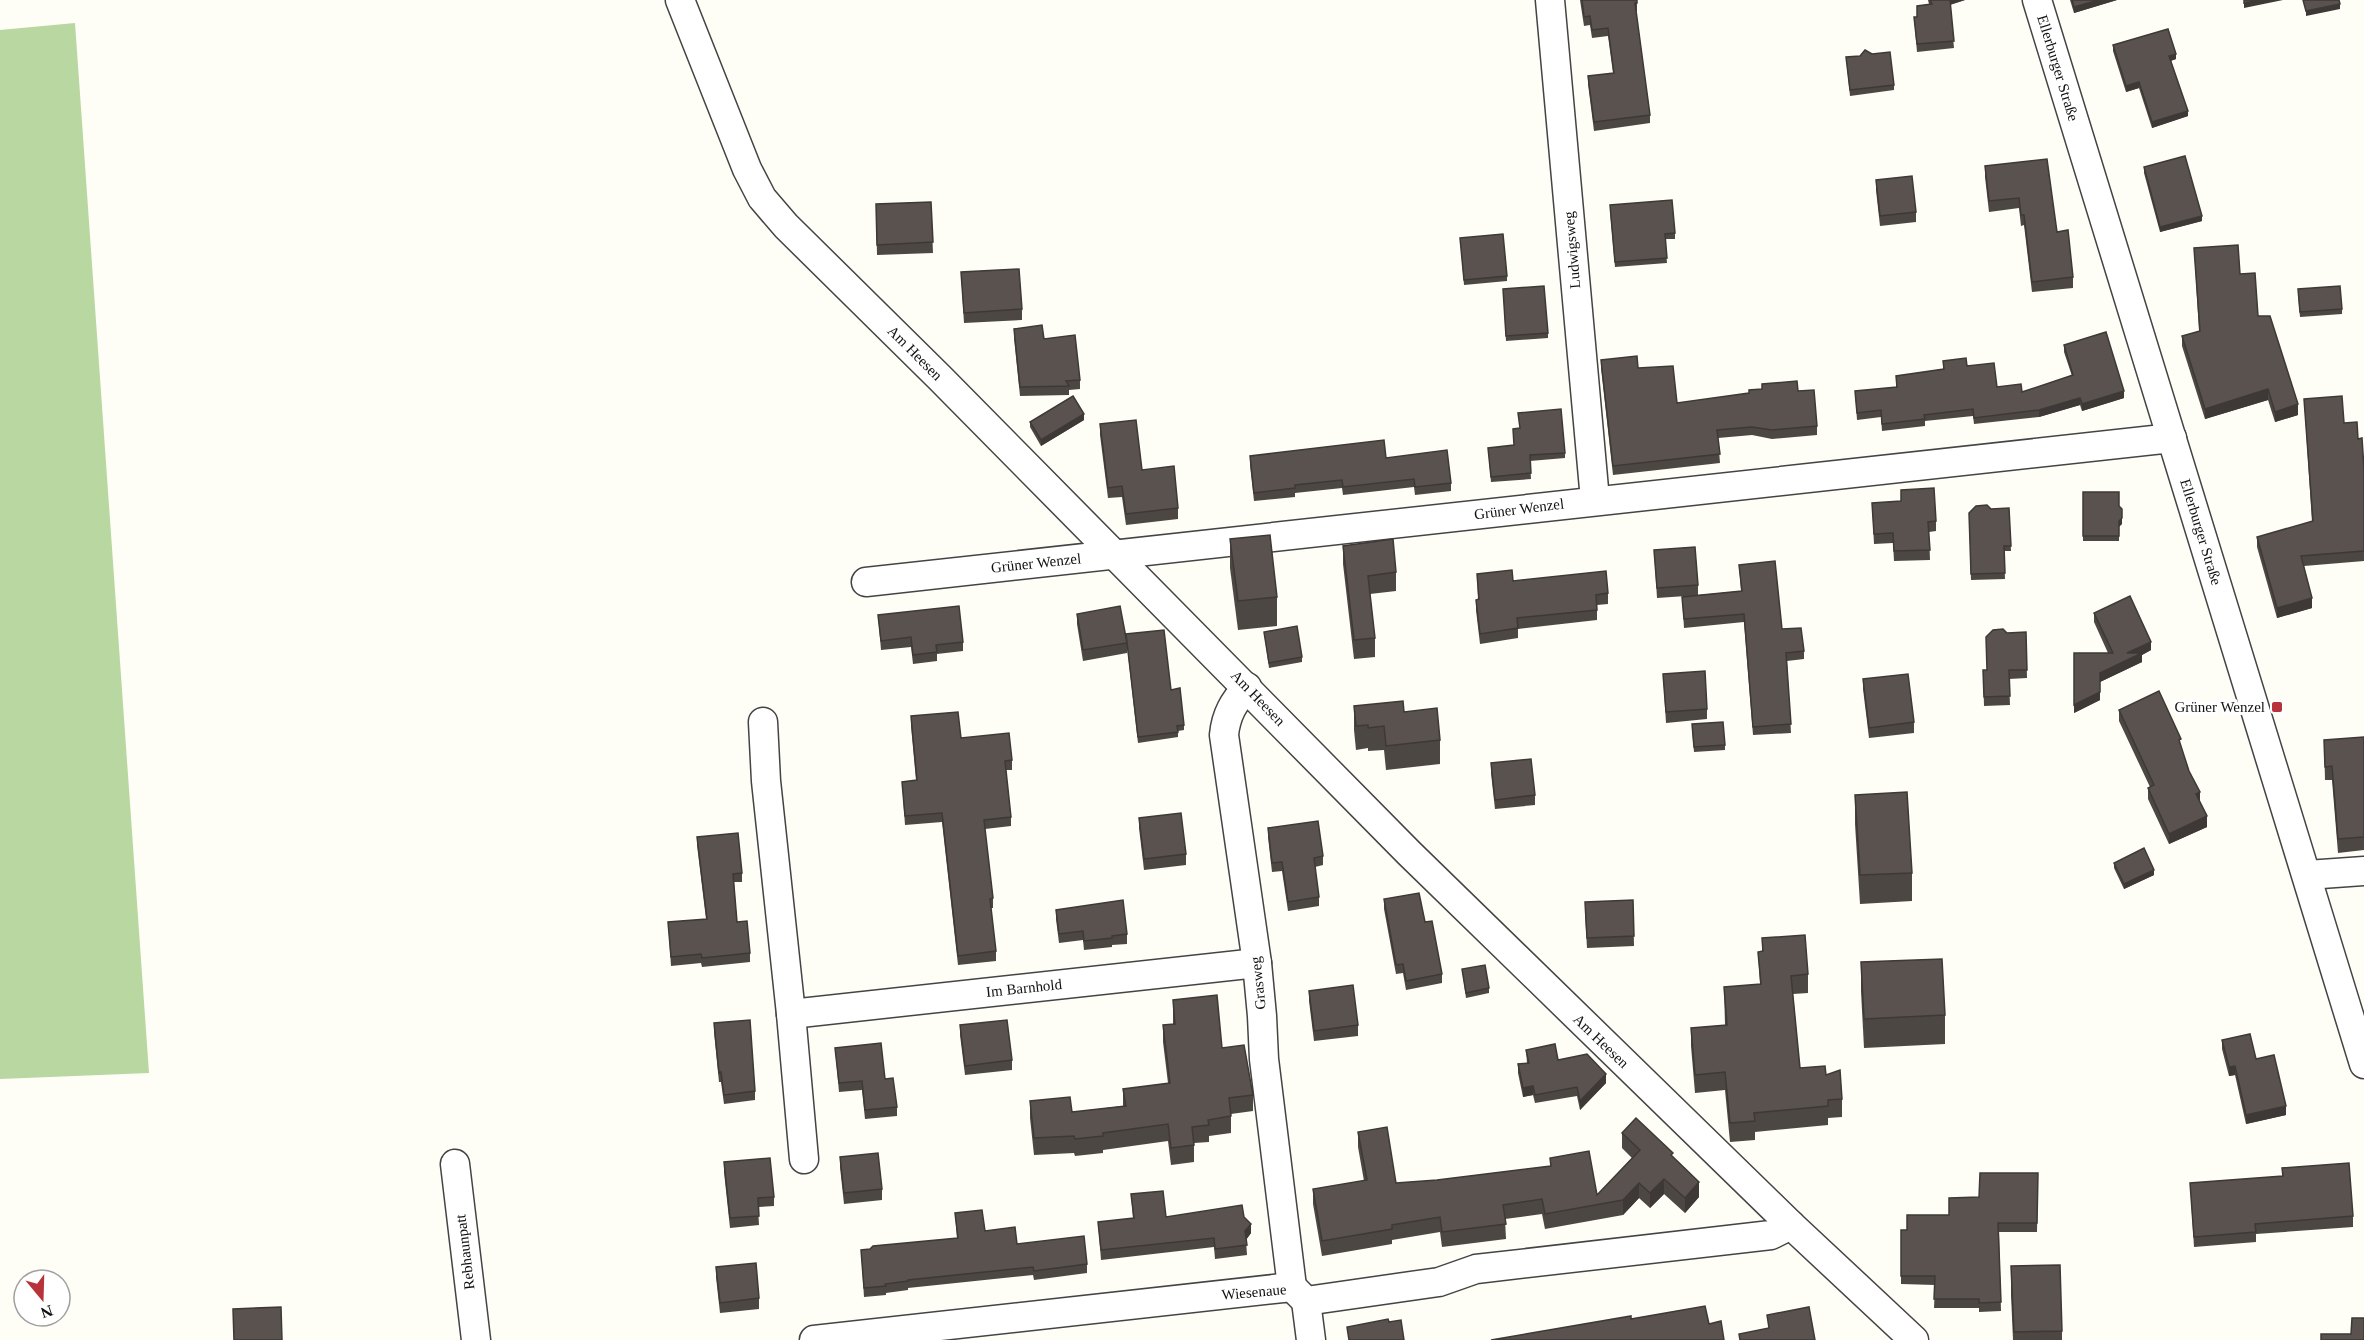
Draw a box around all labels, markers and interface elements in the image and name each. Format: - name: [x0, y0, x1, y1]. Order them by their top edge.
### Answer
- street label: Ellerburger Straße: [2034, 13, 2082, 123]
- street label: Ludwigsweg: [1561, 210, 1583, 289]
- street label: Am Heesen: [884, 322, 946, 384]
- street label: Ellerburger Straße: [2177, 477, 2225, 587]
- street label: Grüner Wenzel: [1473, 496, 1565, 522]
- street label: Grüner Wenzel: [990, 550, 1082, 576]
- street label: Am Heesen: [1228, 667, 1289, 729]
- place label: Grüner Wenzel: [2174, 699, 2265, 715]
- marker: Grüner Wenzel: [2270, 700, 2284, 714]
- street label: Grasweg: [1247, 955, 1269, 1010]
- street label: Im Barnhold: [985, 976, 1063, 1000]
- street label: Am Heesen: [1570, 1011, 1632, 1072]
- street label: Rebhaunpatt: [452, 1213, 478, 1291]
- north arrow: [12, 1268, 72, 1328]
- street label: Wiesenaue: [1221, 1281, 1288, 1303]
- text: N: [38, 1302, 55, 1322]

